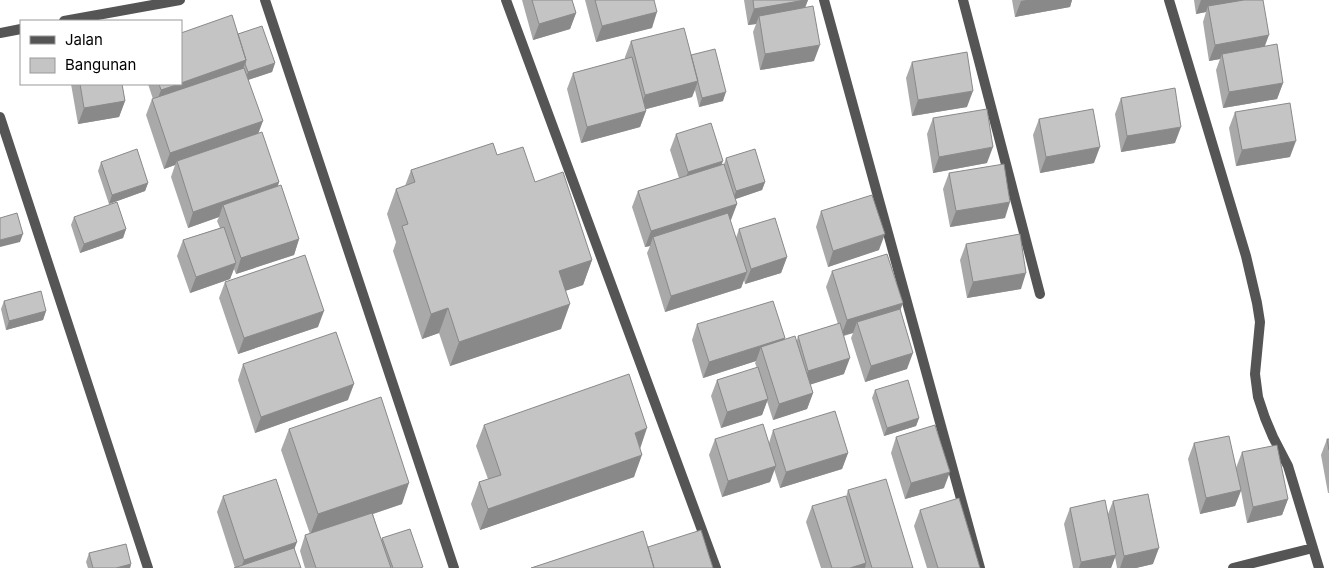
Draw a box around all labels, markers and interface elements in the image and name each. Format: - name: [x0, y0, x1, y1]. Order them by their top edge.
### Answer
- legend: [20, 20, 182, 85]
- text: Jalan: [65, 30, 103, 49]
- text: Bangunan: [65, 55, 136, 74]

